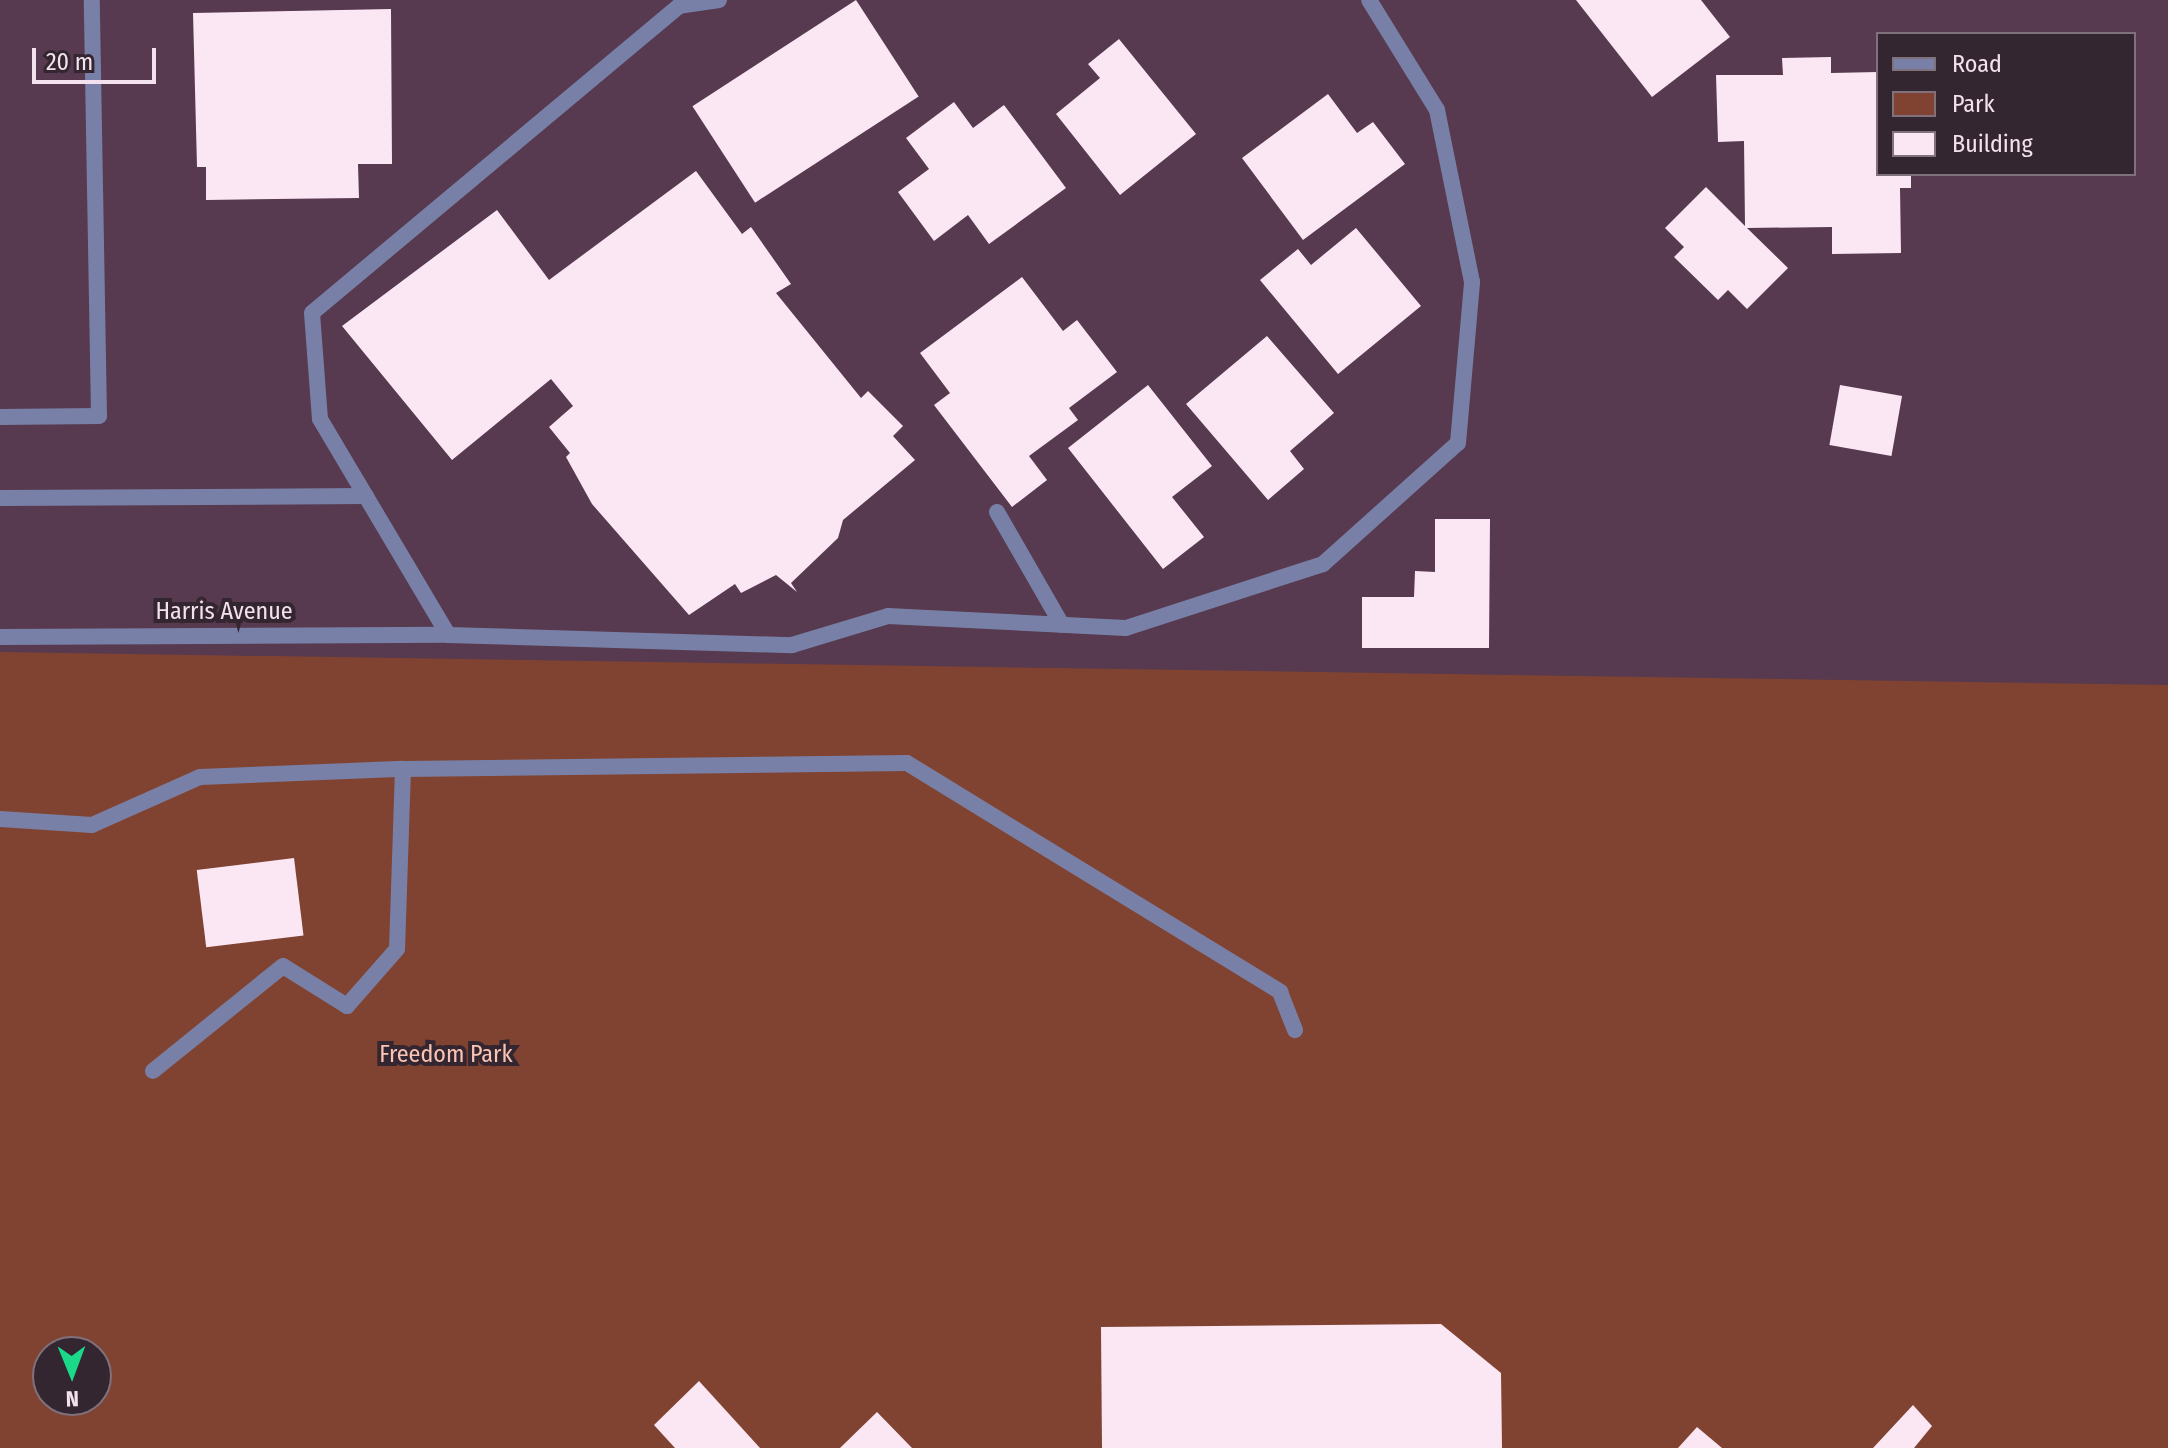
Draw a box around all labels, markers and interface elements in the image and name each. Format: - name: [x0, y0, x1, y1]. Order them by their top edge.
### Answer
- scale bar: [36, 32, 160, 82]
- legend: [1876, 32, 2136, 176]
- text: 20 m: [46, 48, 93, 76]
- text: Road: [1952, 50, 2002, 78]
- text: Park: [1952, 90, 1995, 118]
- text: Building: [1952, 130, 2033, 158]
- street label: Harris Avenue: [155, 598, 293, 626]
- park label: Freedom Park: [379, 1041, 513, 1069]
- north arrow: [32, 1336, 112, 1416]
- text: N: [66, 1385, 79, 1412]

